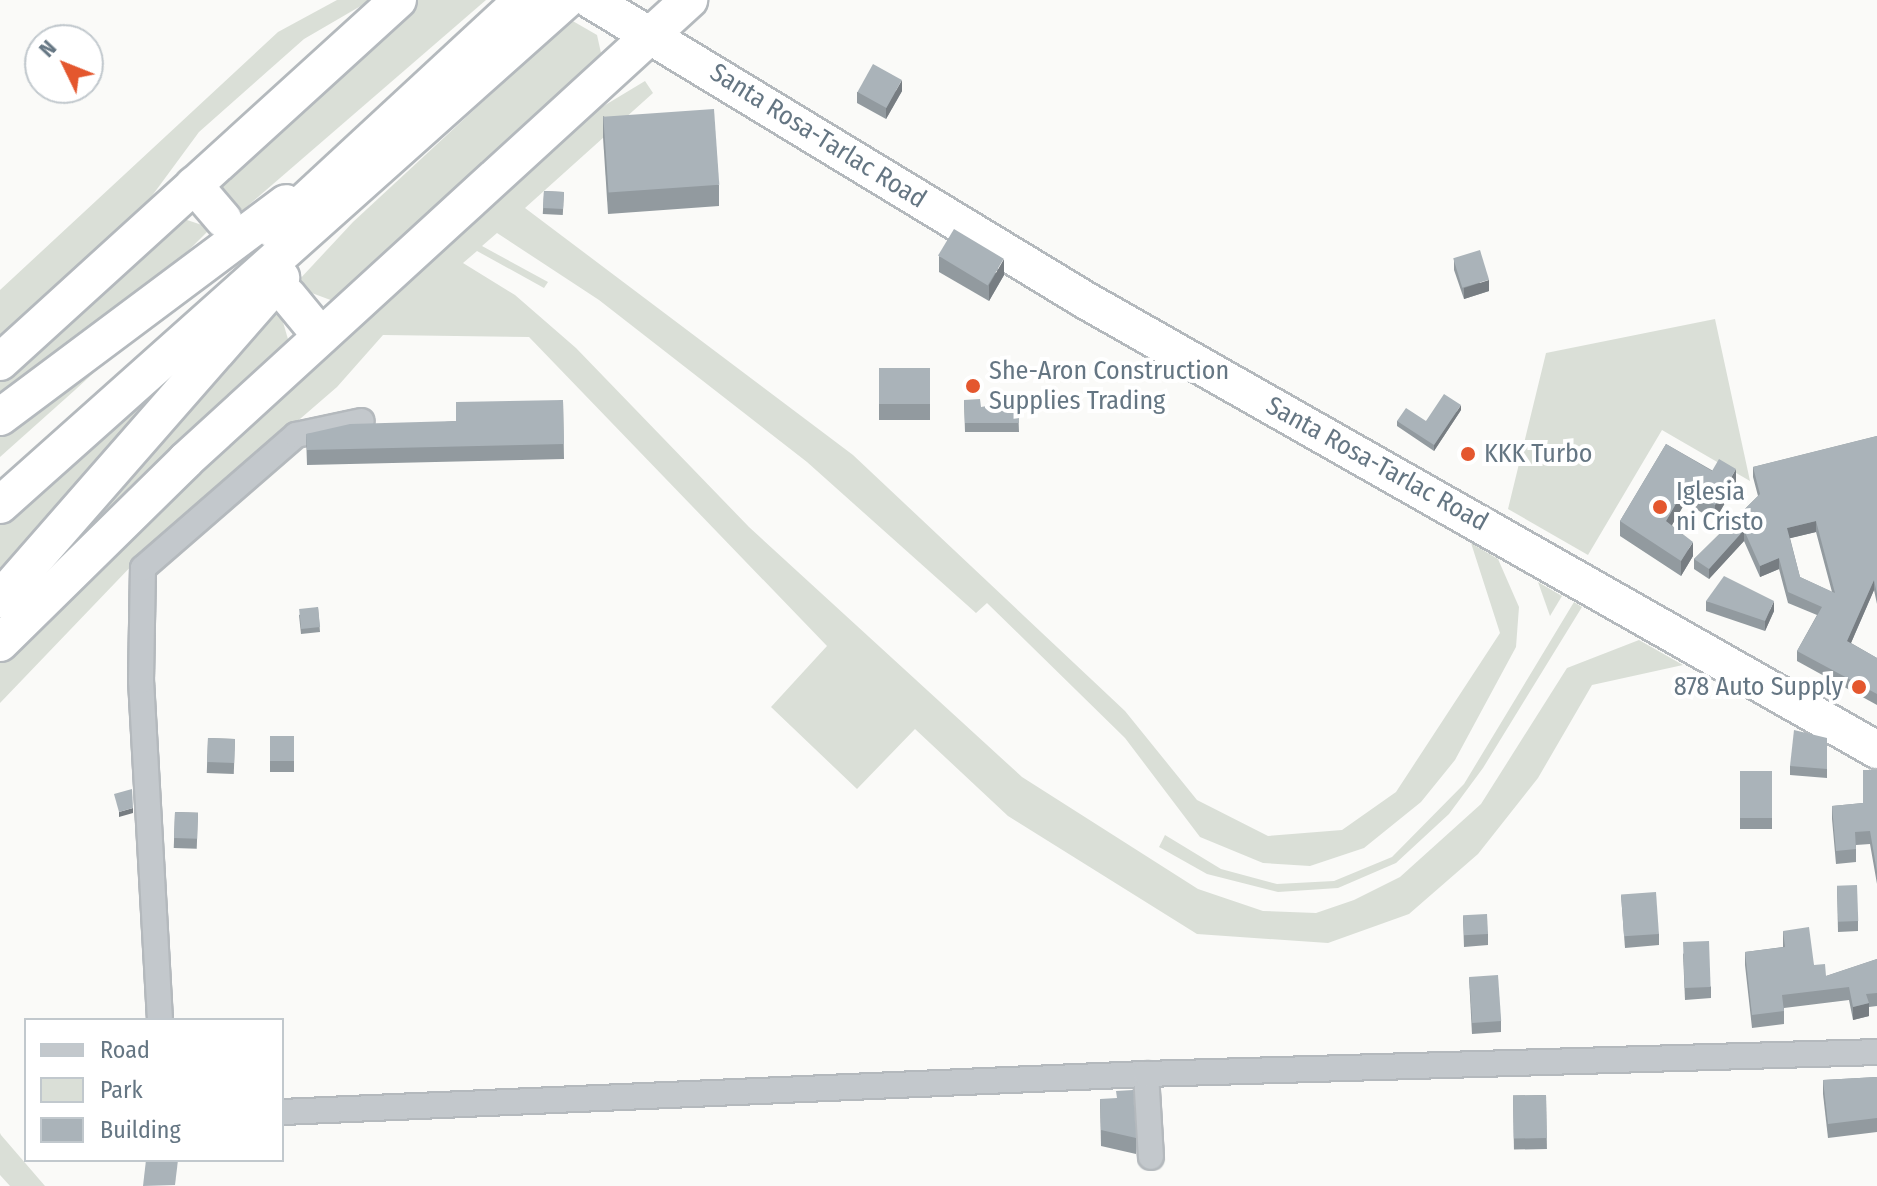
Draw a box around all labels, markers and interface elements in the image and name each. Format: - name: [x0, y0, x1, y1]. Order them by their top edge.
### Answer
- north arrow: [24, 24, 104, 104]
- text: N: [33, 35, 62, 63]
- street label: Santa Rosa-Tarlac Road: [704, 57, 932, 215]
- place label: She-Aron Construction Supplies Trading: [989, 355, 1229, 416]
- marker: She-Aron Construction Supplies Trading: [964, 377, 982, 395]
- street label: Santa Rosa-Tarlac Road: [1261, 390, 1493, 538]
- place label: KKK Turbo: [1484, 438, 1593, 470]
- marker: KKK Turbo: [1459, 445, 1477, 463]
- place label: Iglesia ni Cristo: [1676, 476, 1764, 538]
- marker: Iglesia ni Cristo: [1651, 498, 1669, 516]
- place label: 878 Auto Supply: [1674, 671, 1843, 703]
- marker: 878 Auto Supply: [1850, 678, 1868, 696]
- legend: [24, 1018, 284, 1162]
- text: Road: [100, 1036, 150, 1064]
- text: Park: [100, 1076, 143, 1104]
- text: Building: [100, 1116, 181, 1144]

